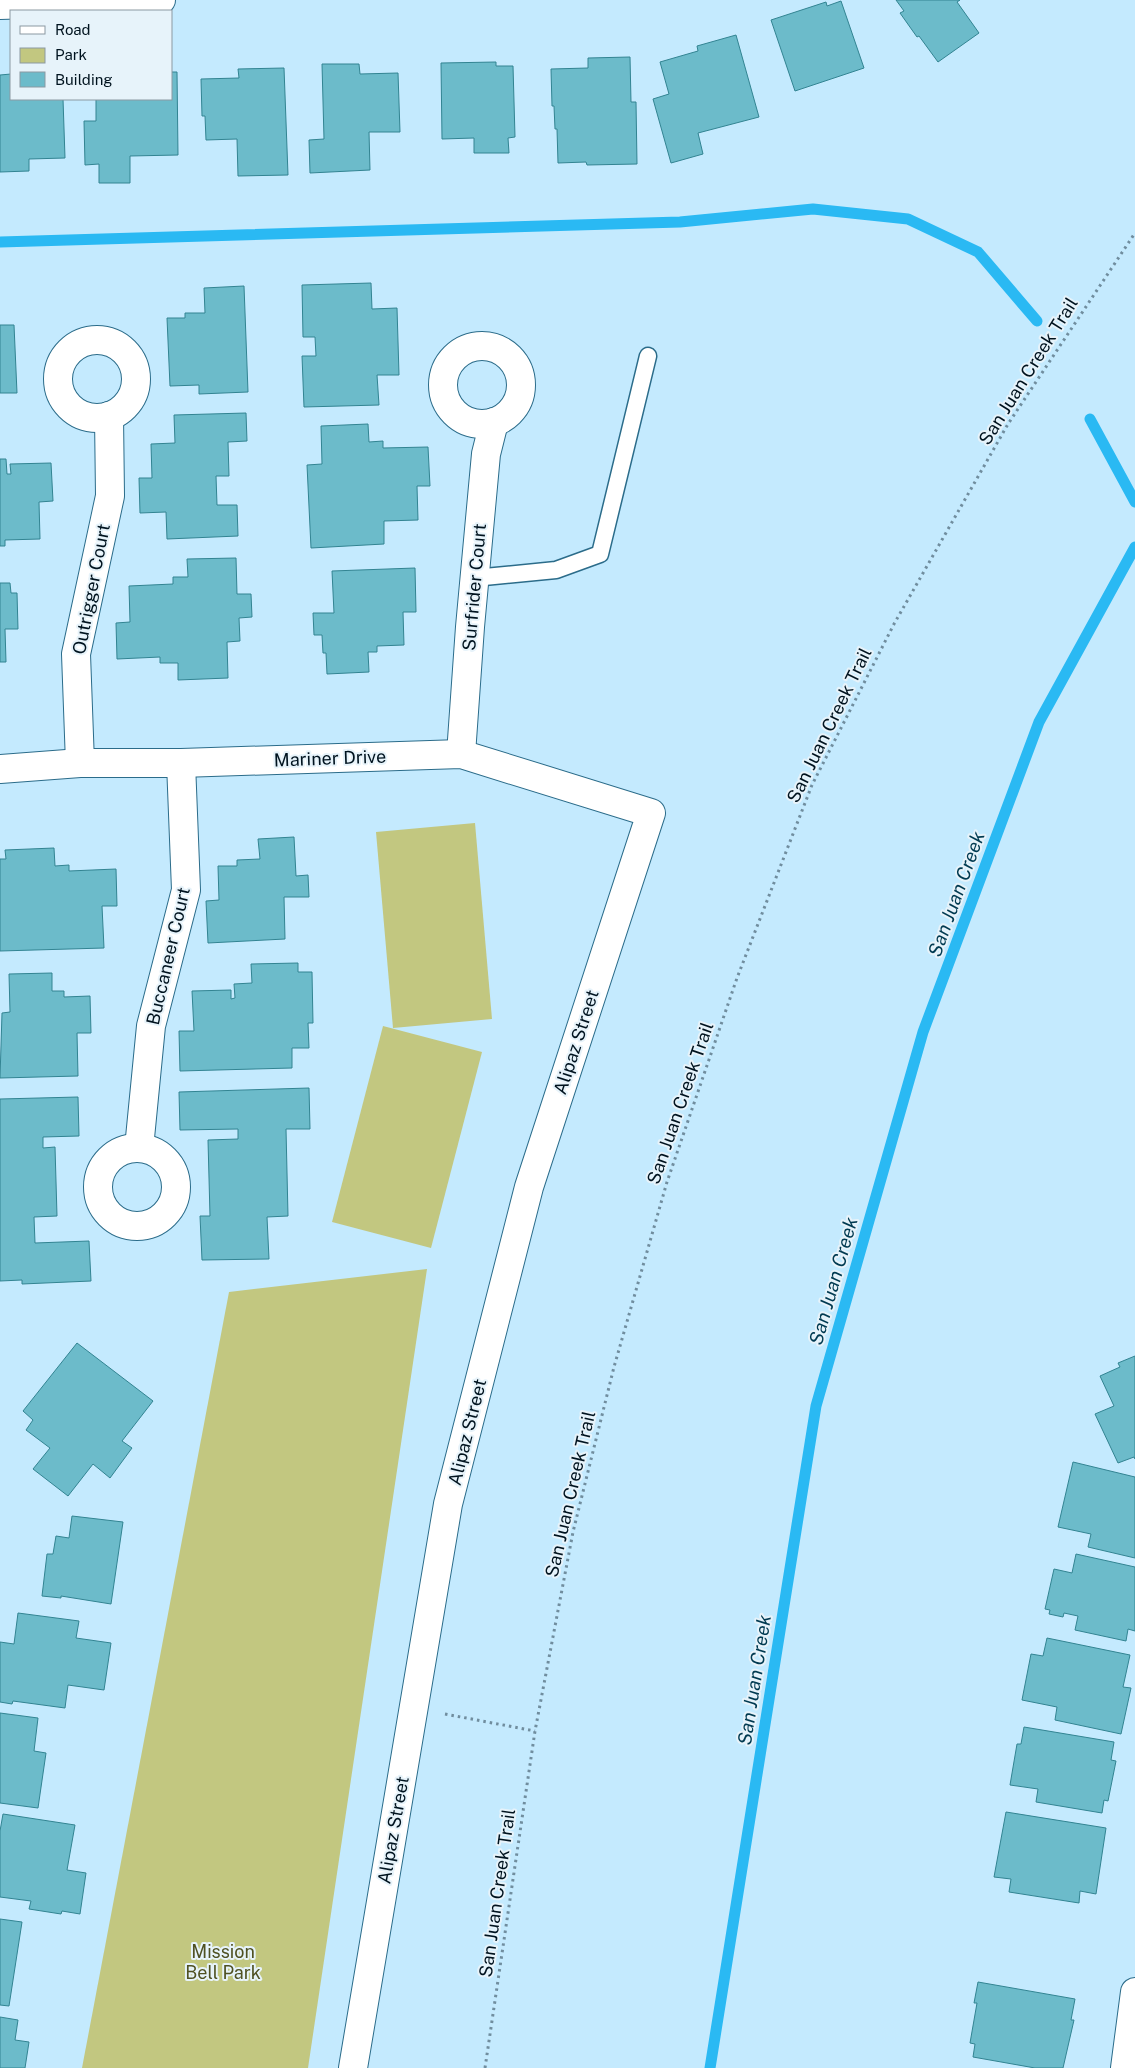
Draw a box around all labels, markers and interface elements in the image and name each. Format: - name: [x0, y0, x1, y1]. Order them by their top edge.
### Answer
- legend: [10, 10, 172, 100]
- text: Road: [55, 21, 91, 38]
- text: Park: [55, 46, 87, 63]
- text: Building: [55, 71, 113, 88]
- street label: San Juan Creek Trail: [974, 293, 1082, 449]
- street label: Outrigger Court: [68, 522, 114, 656]
- street label: Surfrider Court: [458, 522, 490, 652]
- street label: San Juan Creek Trail: [782, 644, 876, 806]
- street label: Mariner Drive: [273, 746, 387, 770]
- water label: San Juan Creek: [923, 828, 989, 960]
- street label: Buccaneer Court: [142, 885, 194, 1027]
- street label: Alipaz Street: [549, 987, 603, 1097]
- street label: San Juan Creek Trail: [642, 1019, 718, 1187]
- water label: San Juan Creek: [804, 1214, 862, 1347]
- street label: Alipaz Street: [444, 1377, 490, 1487]
- street label: San Juan Creek Trail: [541, 1409, 599, 1579]
- water label: San Juan Creek: [733, 1613, 775, 1747]
- street label: Alipaz Street: [373, 1775, 413, 1885]
- street label: San Juan Creek Trail: [475, 1807, 519, 1979]
- park label: Mission Bell Park: [185, 1941, 261, 1983]

